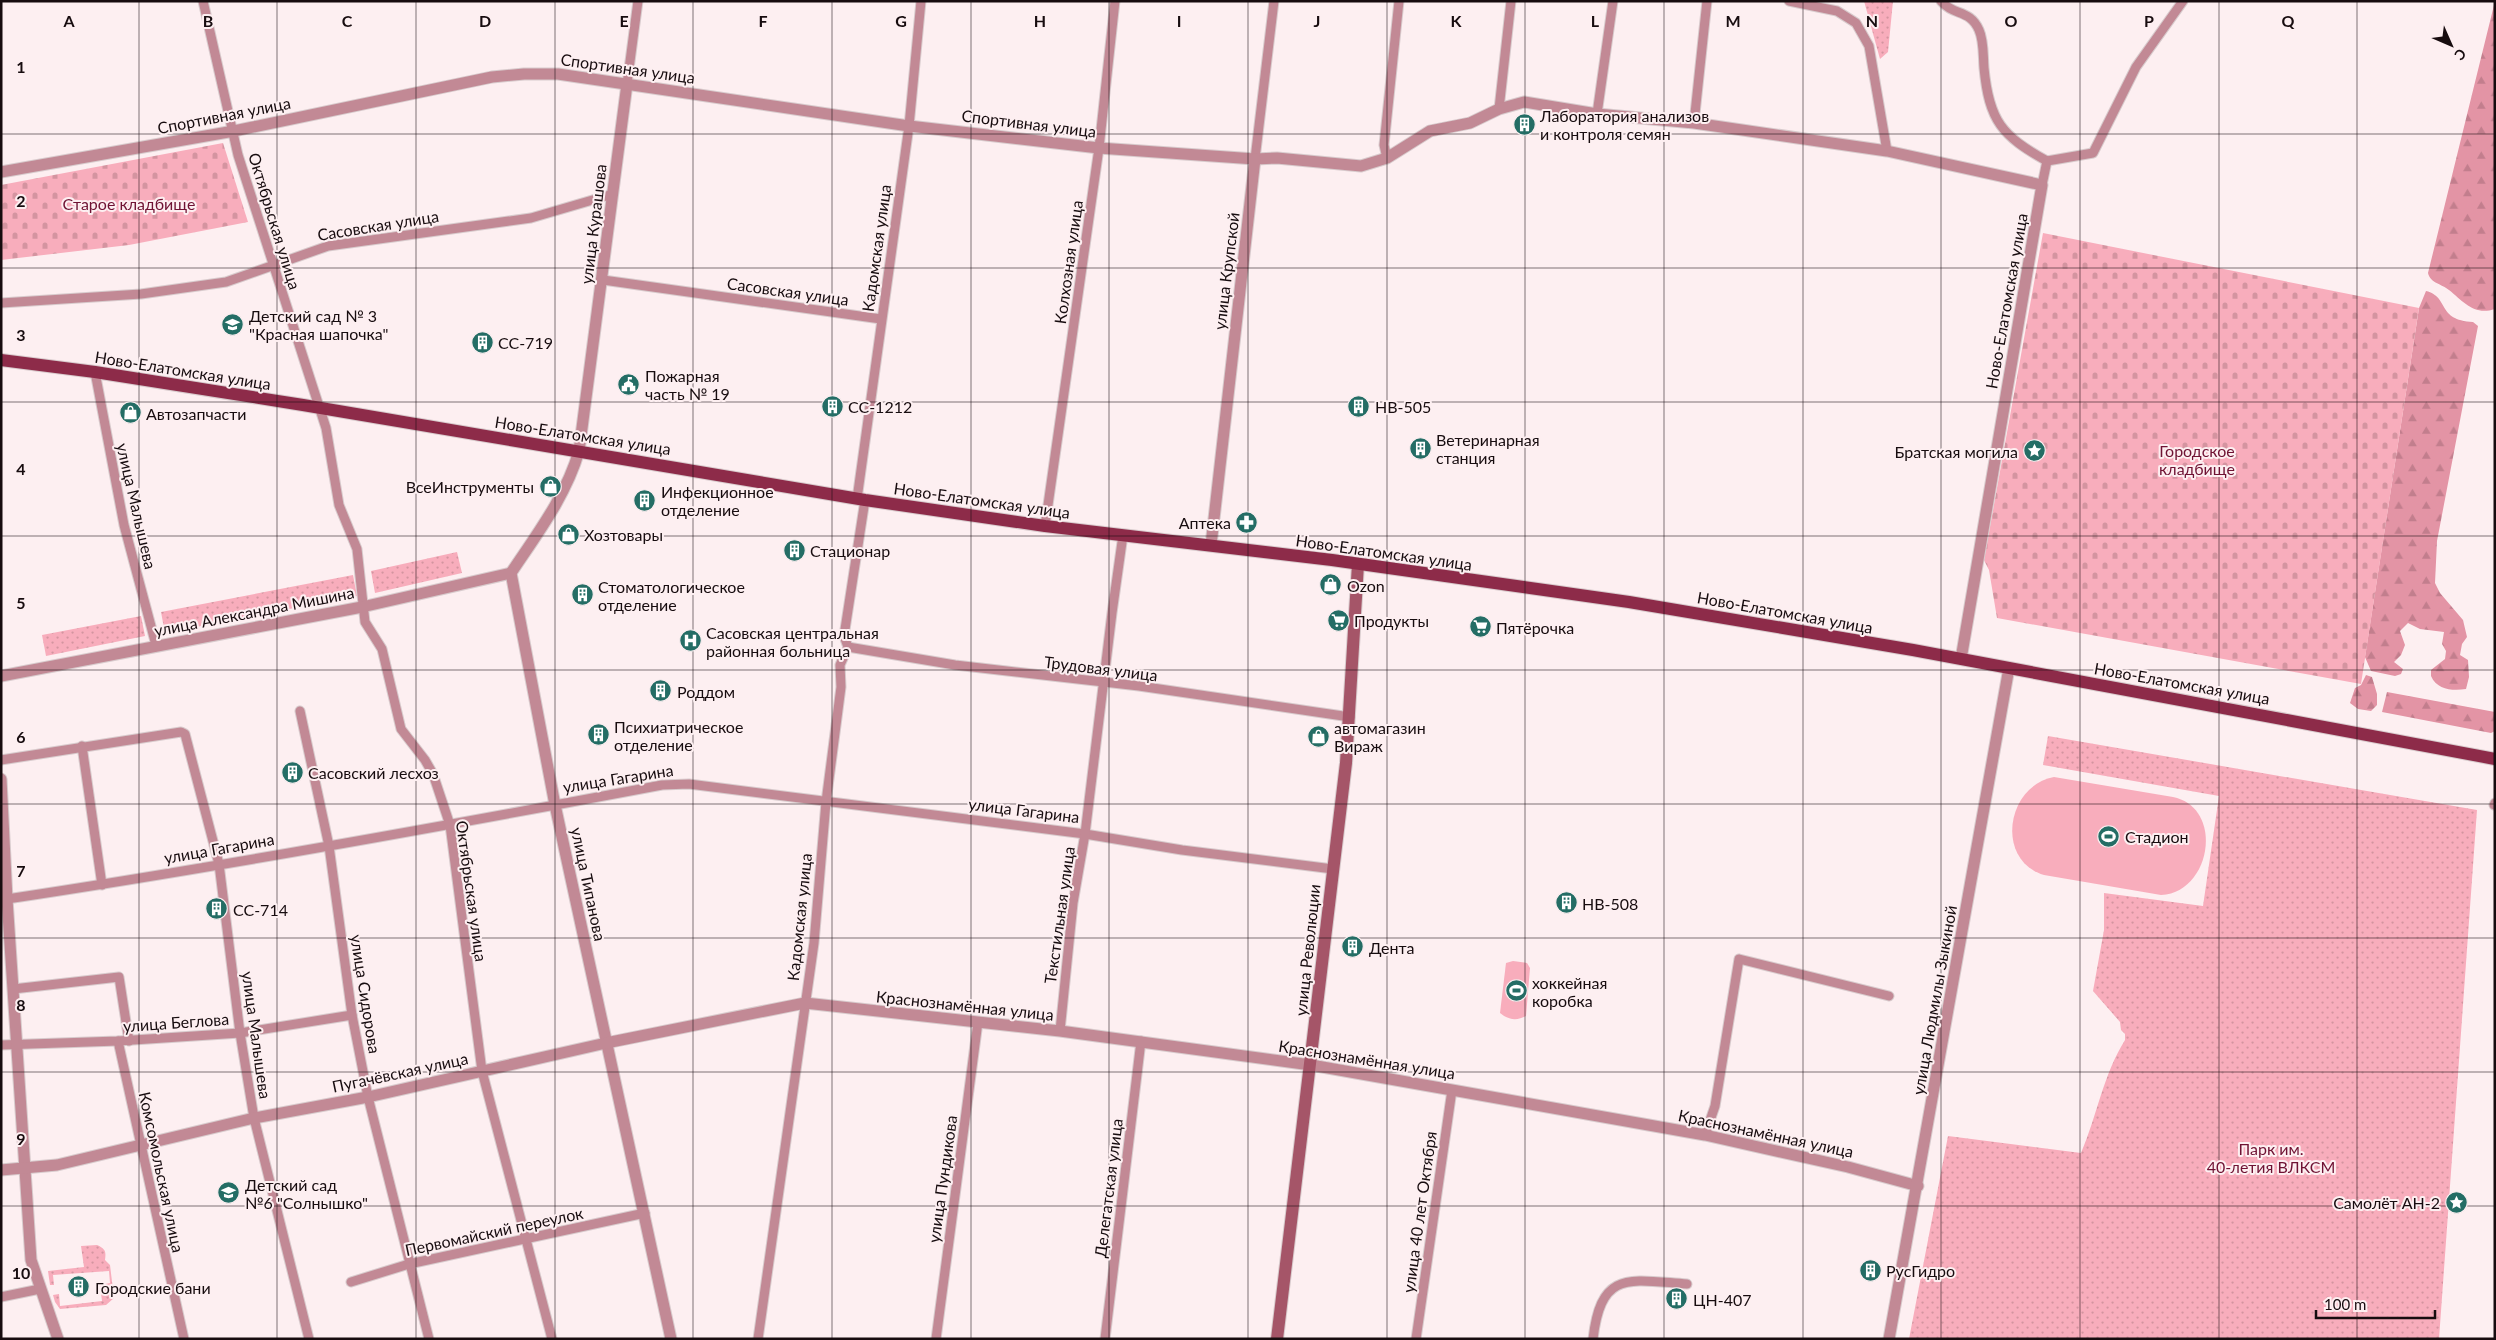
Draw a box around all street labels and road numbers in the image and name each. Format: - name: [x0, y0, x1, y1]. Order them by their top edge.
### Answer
- street label: Спортивная улица: [560, 49, 696, 87]
- street label: Спортивная улица: [156, 93, 292, 137]
- street label: Спортивная улица: [961, 105, 1097, 141]
- street label: Октябрьская улица: [245, 150, 305, 292]
- street label: улица Курашова: [576, 163, 610, 285]
- street label: Кадомская улица: [858, 183, 894, 313]
- street label: Колхозная улица: [1050, 199, 1086, 325]
- street label: Сасовская улица: [316, 206, 440, 244]
- street label: улица Крупской: [1209, 211, 1243, 331]
- street label: Ново-Елатомская улица: [1981, 212, 2031, 390]
- street label: Сасовская улица: [726, 273, 850, 309]
- street label: Ново-Елатомская улица: [94, 347, 272, 393]
- street label: Ново-Елатомская улица: [494, 412, 672, 458]
- street label: улица Малышева: [113, 441, 161, 571]
- street label: Ново-Елатомская улица: [893, 478, 1071, 522]
- street label: Ново-Елатомская улица: [1295, 530, 1473, 574]
- street label: улица Александра Мишина: [152, 582, 356, 640]
- street label: Ново-Елатомская улица: [1696, 587, 1874, 637]
- street label: Трудовая улица: [1043, 652, 1159, 684]
- street label: Ново-Елатомская улица: [2093, 658, 2271, 708]
- street label: улица Гагарина: [561, 760, 675, 796]
- street label: улица Гагарина: [967, 794, 1081, 826]
- street label: Октябрьская улица: [453, 819, 491, 963]
- street label: улица Типанова: [568, 825, 610, 943]
- street label: улица Гагарина: [162, 829, 276, 867]
- street label: Текстильная улица: [1040, 845, 1078, 985]
- street label: Кадомская улица: [783, 852, 815, 982]
- street label: улица Революции: [1291, 883, 1323, 1017]
- street label: улица Людмилы Зыкиной: [1908, 904, 1960, 1096]
- street label: улица Сидорова: [347, 933, 385, 1055]
- street label: улица Малышева: [239, 970, 275, 1100]
- street label: Краснознамённая улица: [875, 986, 1055, 1024]
- street label: улица Беглова: [122, 1009, 230, 1035]
- street label: Краснознамённая улица: [1277, 1036, 1457, 1082]
- street label: Пугачёвская улица: [330, 1048, 470, 1096]
- street label: Комсомольская улица: [136, 1090, 188, 1254]
- street label: Краснознамённая улица: [1677, 1105, 1855, 1161]
- street label: улица Пундикова: [924, 1114, 960, 1244]
- street label: Делегатская улица: [1090, 1117, 1126, 1259]
- street label: улица 40 лет Октября: [1398, 1130, 1440, 1294]
- street label: Первомайский переулок: [403, 1203, 586, 1259]

